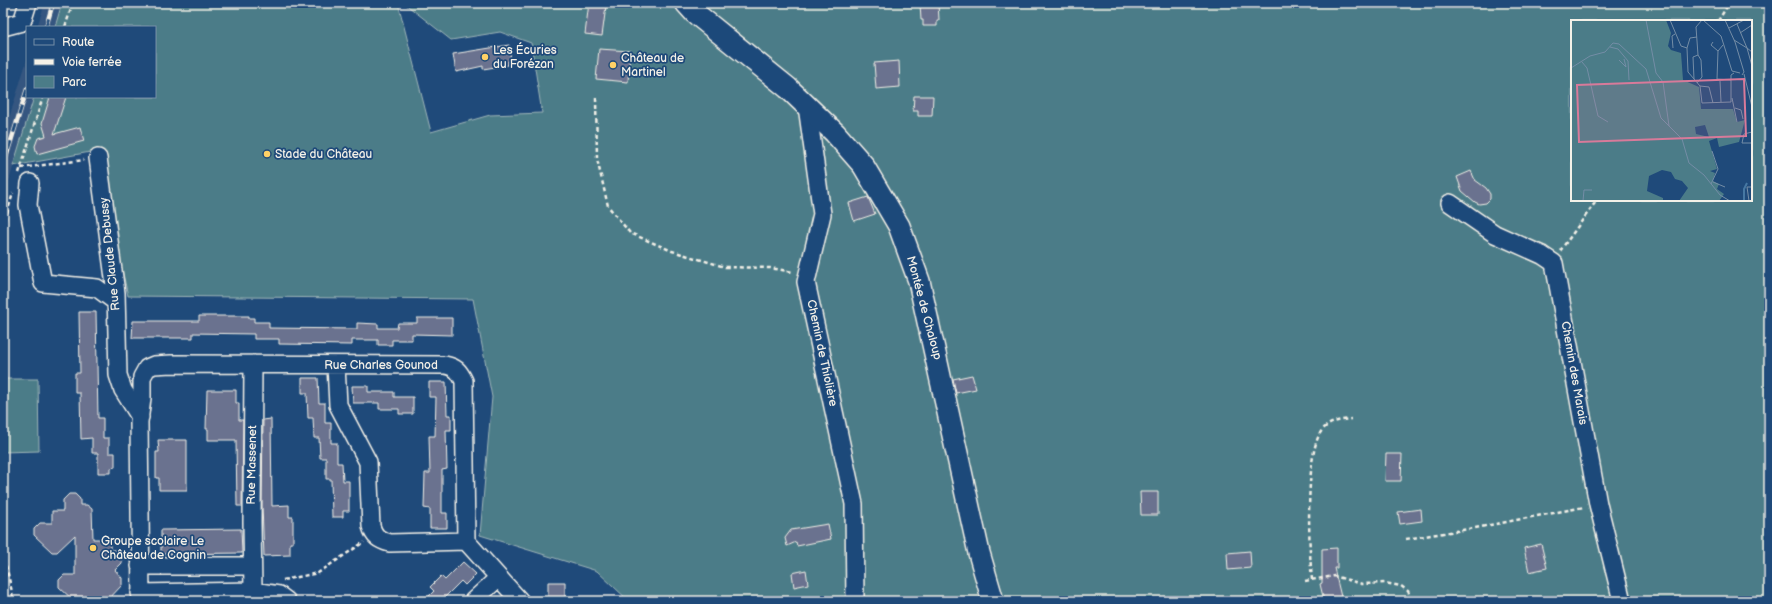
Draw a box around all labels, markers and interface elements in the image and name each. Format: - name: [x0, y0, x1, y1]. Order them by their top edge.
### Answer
- inset map: [1571, 20, 1752, 201]
- legend: [26, 26, 156, 98]
- text: Route: [62, 35, 94, 50]
- place label: Les Écuries du Forézan: [493, 42, 557, 72]
- place label: Château de Martinel: [621, 51, 684, 80]
- marker: Les Écuries du Forézan: [480, 52, 490, 62]
- text: Voie ferrée: [62, 55, 122, 70]
- marker: Château de Martinel: [608, 60, 618, 70]
- text: Parc: [62, 75, 86, 90]
- place label: Stade du Château: [275, 147, 372, 162]
- marker: Stade du Château: [262, 149, 272, 159]
- street label: Rue Claude Debussy: [97, 196, 123, 311]
- street label: Montée de Chaloup: [903, 254, 945, 362]
- street label: Chemin de Thiolière: [803, 298, 841, 408]
- street label: Chemin des Marais: [1557, 320, 1591, 426]
- street label: Rue Charles Gounod: [324, 358, 438, 373]
- street label: Rue Massenet: [244, 425, 260, 505]
- place label: Groupe scolaire Le Château de Cognin: [101, 534, 206, 563]
- marker: Groupe scolaire Le Château de Cognin: [88, 543, 98, 553]

